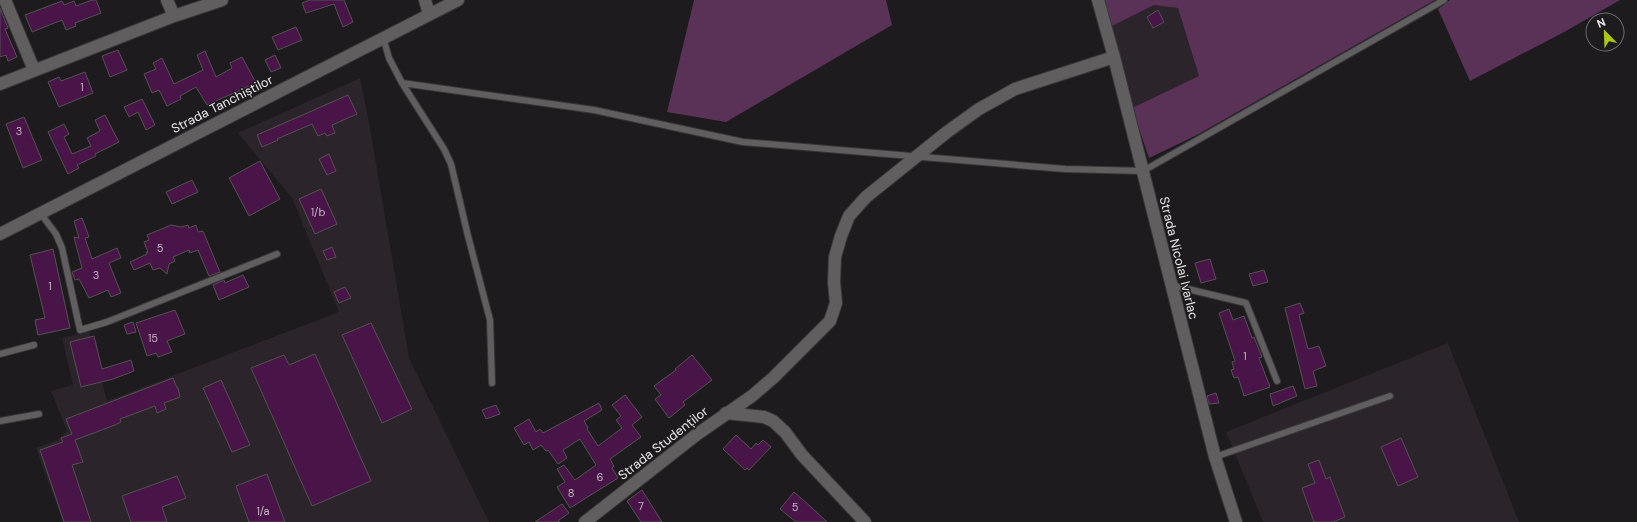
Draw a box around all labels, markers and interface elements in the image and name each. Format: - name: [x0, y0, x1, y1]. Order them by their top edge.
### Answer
- north arrow: [1585, 12, 1625, 52]
- text: N: [1595, 15, 1608, 31]
- street label: Strada Tanchiștilor: [168, 71, 276, 137]
- house number: 1: [80, 80, 84, 94]
- house number: 3: [16, 124, 22, 138]
- street label: Strada Nicolai Ivarlac: [1156, 195, 1202, 321]
- house number: 1/b: [311, 205, 325, 219]
- house number: 5: [157, 241, 164, 255]
- house number: 3: [93, 268, 99, 282]
- house number: 1: [48, 279, 52, 293]
- house number: 15: [148, 331, 158, 345]
- house number: 1: [1243, 349, 1247, 363]
- street label: Strada Studenților: [614, 402, 712, 484]
- house number: 6: [597, 470, 604, 484]
- house number: 8: [568, 486, 574, 500]
- house number: 7: [638, 499, 644, 513]
- house number: 5: [792, 500, 799, 514]
- house number: 1/a: [256, 504, 270, 518]

